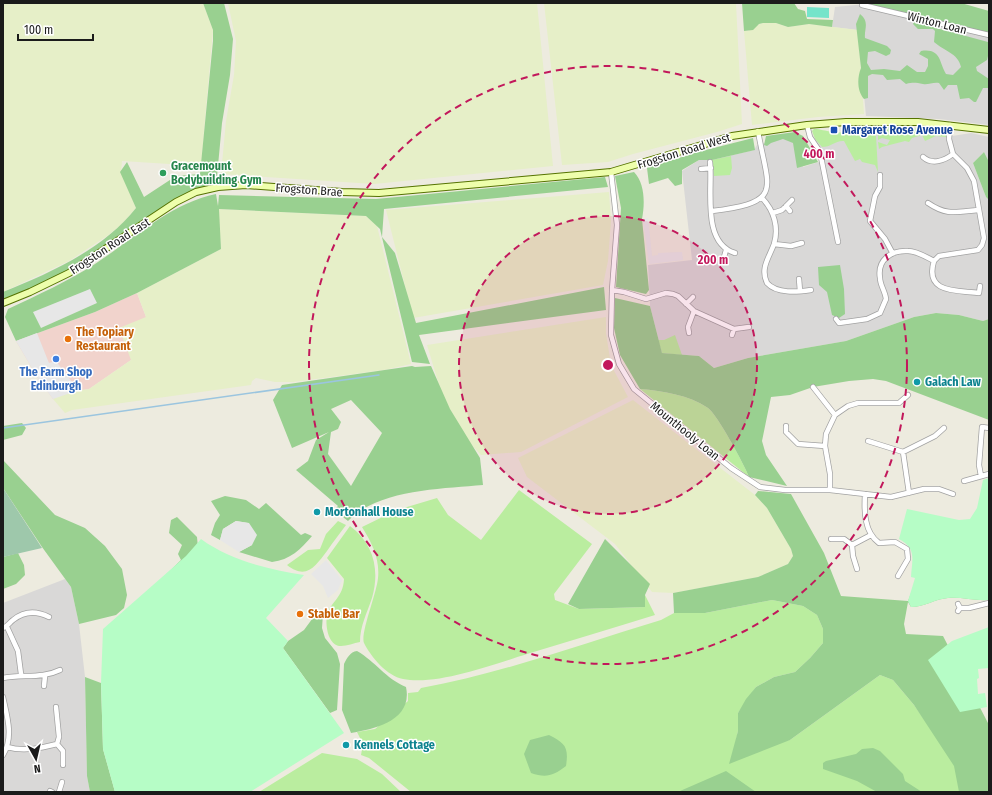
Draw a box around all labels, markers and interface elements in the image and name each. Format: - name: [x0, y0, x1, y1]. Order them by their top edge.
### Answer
- street label: Winton Loan: [906, 9, 968, 37]
- scale bar: [18, 16, 93, 42]
- text: 100 m: [24, 23, 53, 37]
- place label: Margaret Rose Avenue: [842, 123, 953, 137]
- marker: Margaret Rose Avenue: [829, 125, 839, 135]
- street label: Frogston Road West: [636, 130, 732, 172]
- text: 400 m: [804, 147, 834, 161]
- place label: Gracemount Bodybuilding Gym: [171, 159, 262, 187]
- marker: Gracemount Bodybuilding Gym: [158, 168, 168, 178]
- street label: Frogston Brae: [275, 181, 343, 199]
- street label: Frogston Road East: [67, 215, 153, 277]
- text: 200 m: [697, 253, 728, 267]
- place label: The Topiary Restaurant: [76, 325, 134, 353]
- marker: The Topiary Restaurant: [63, 334, 73, 344]
- marker: The Farm Shop Edinburgh: [51, 354, 61, 364]
- centre of rings: [601, 358, 615, 372]
- place label: The Farm Shop Edinburgh: [20, 365, 93, 393]
- place label: Galach Law: [925, 375, 982, 389]
- marker: Galach Law: [912, 377, 922, 387]
- street label: Mounthooly Loan: [648, 399, 722, 463]
- place label: Mortonhall House: [325, 505, 414, 519]
- marker: Mortonhall House: [312, 507, 322, 517]
- place label: Stable Bar: [308, 607, 360, 621]
- marker: Stable Bar: [295, 609, 305, 619]
- place label: Kennels Cottage: [354, 738, 435, 752]
- north arrow: [16, 739, 56, 779]
- marker: Kennels Cottage: [341, 740, 351, 750]
- text: N: [33, 762, 41, 775]

